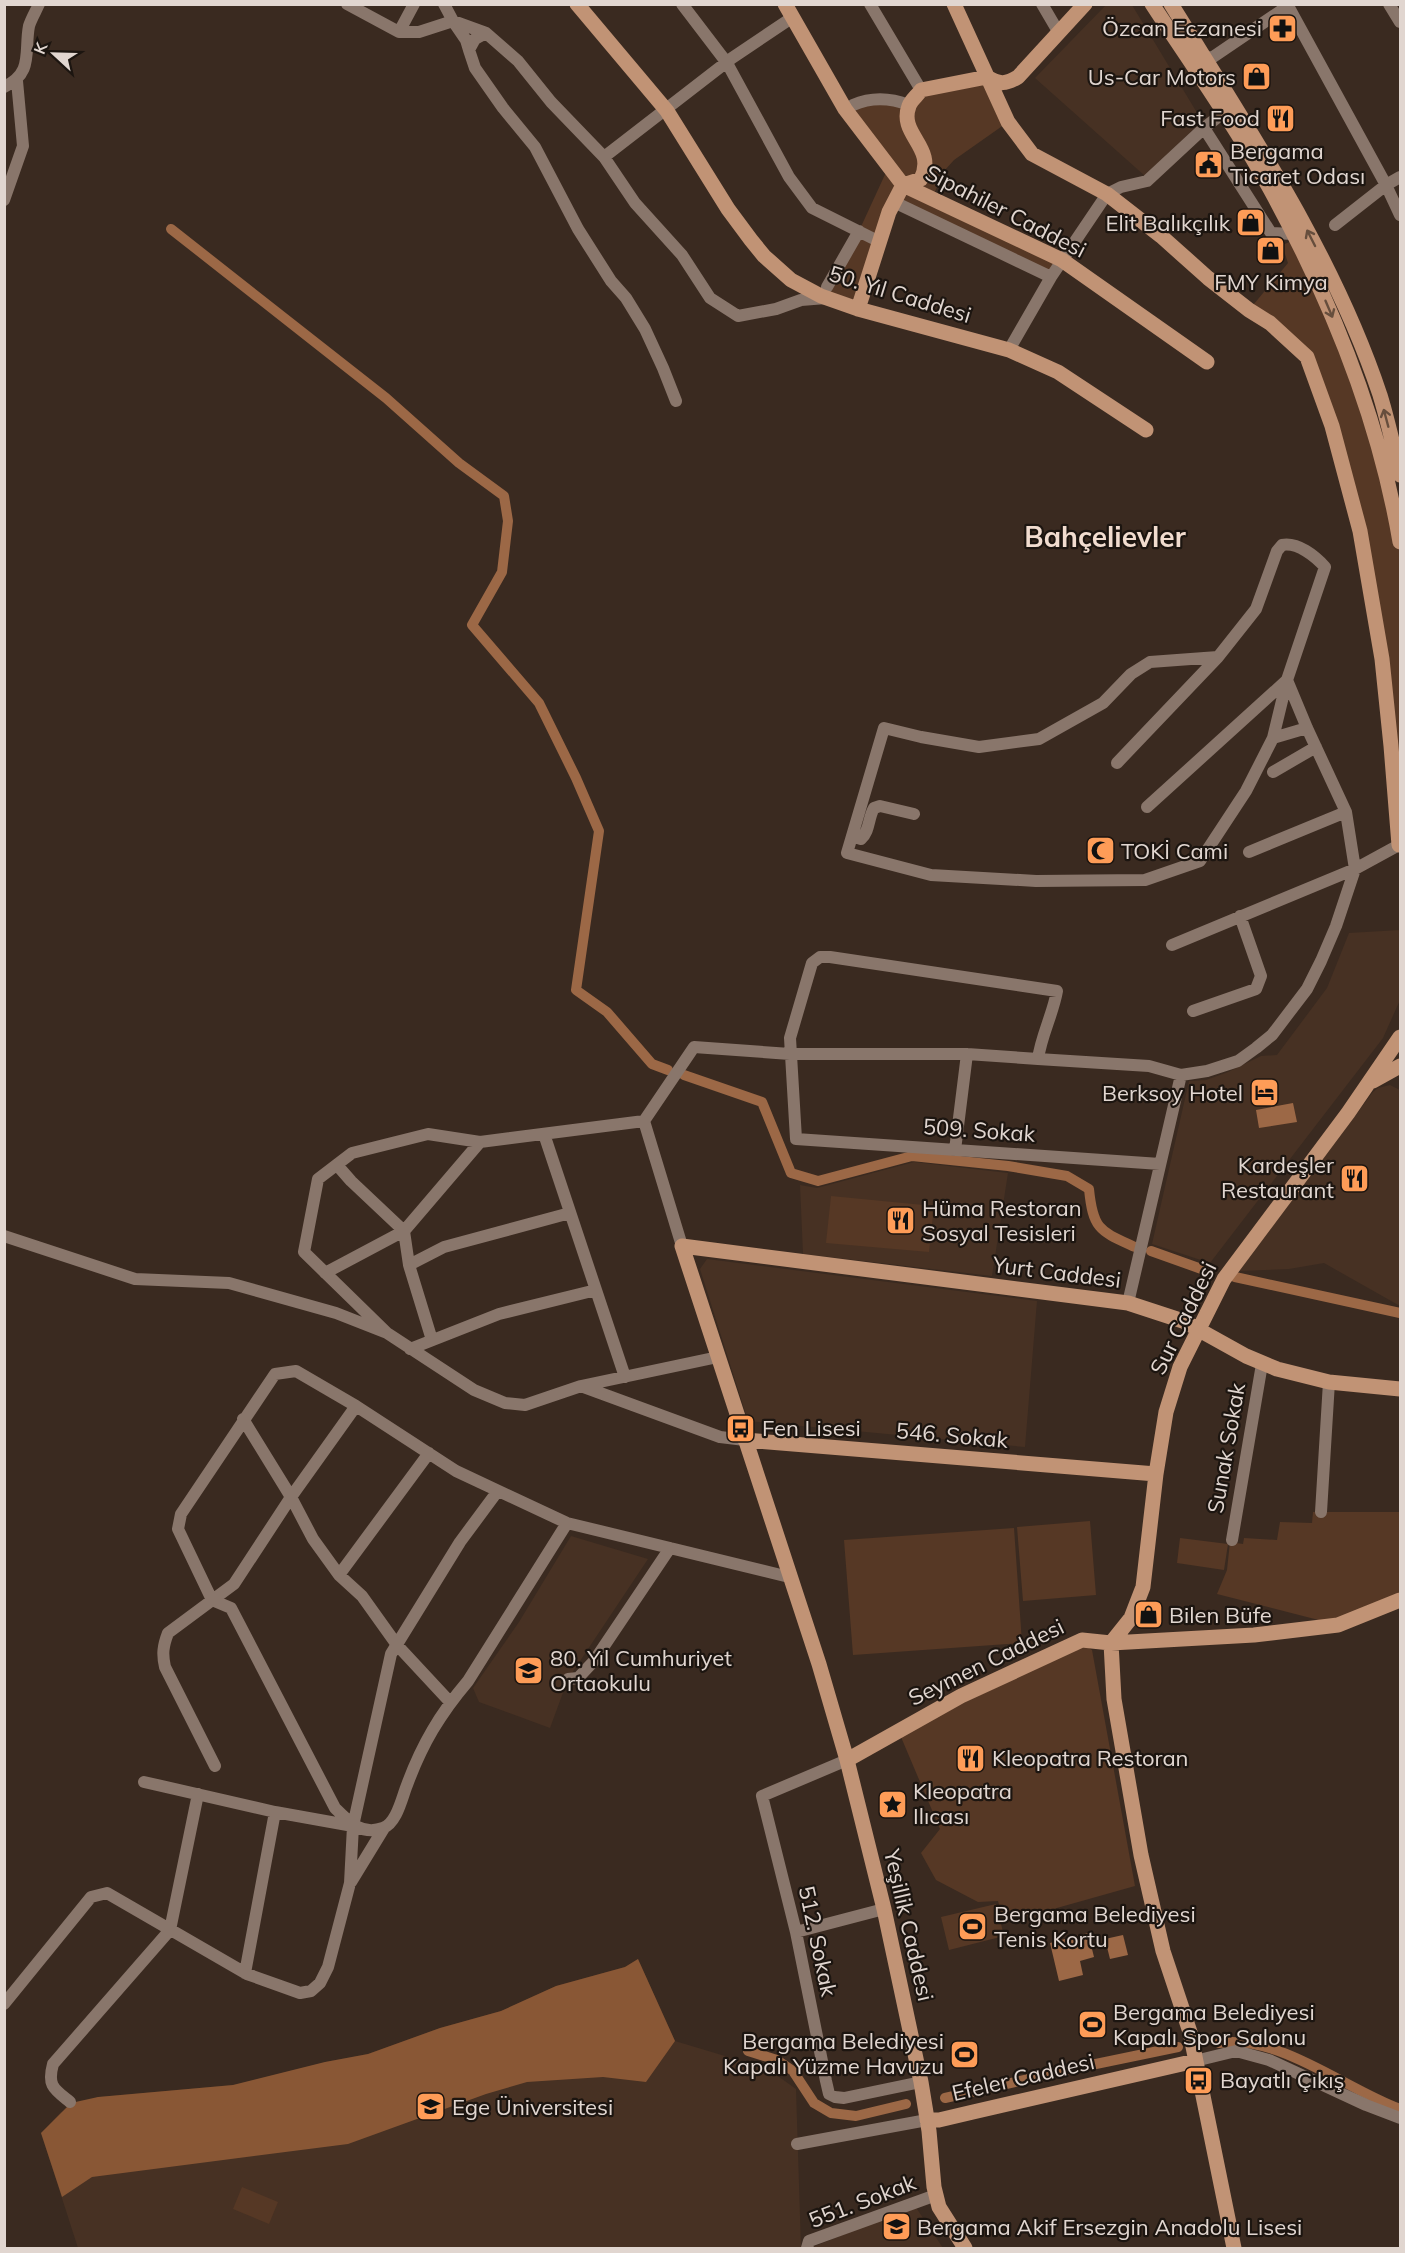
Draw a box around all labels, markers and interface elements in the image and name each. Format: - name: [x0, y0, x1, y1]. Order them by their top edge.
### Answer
- pharmacy icon: Özcan Eczanesi: [1267, 12, 1299, 44]
- place label: Özcan Eczanesi: [1102, 14, 1262, 42]
- north arrow: [24, 24, 84, 84]
- text: K: [29, 38, 52, 57]
- shop icon: Us-Car Motors: [1241, 61, 1273, 93]
- place label: Us-Car Motors: [1088, 63, 1236, 91]
- restaurant icon: Fast Food: [1265, 102, 1297, 134]
- place label: Fast Food: [1160, 104, 1260, 132]
- place label: Bergama Ticaret Odası: [1230, 137, 1365, 190]
- public building icon: Bergama Ticaret Odası: [1193, 148, 1225, 180]
- street label: Sipahiler Caddesi: [921, 158, 1091, 264]
- shop icon: Elit Balıkçılık: [1235, 207, 1267, 239]
- place label: Elit Balıkçılık: [1106, 209, 1231, 237]
- one-way arrow: [1305, 229, 1317, 247]
- shop icon: FMY Kimya: [1255, 234, 1287, 266]
- street label: 50. Yıl Caddesi: [825, 259, 975, 329]
- place label: FMY Kimya: [1214, 268, 1328, 296]
- one-way arrow: [1324, 299, 1335, 317]
- one-way arrow: [1379, 409, 1391, 428]
- district label: Bahçelievler: [1024, 519, 1186, 554]
- mosque icon: TOKİ Cami: [1084, 835, 1116, 867]
- place label: TOKİ Cami: [1121, 837, 1228, 865]
- hotel icon: Berksoy Hotel: [1248, 1077, 1280, 1109]
- place label: Berksoy Hotel: [1102, 1079, 1243, 1107]
- street label: 509. Sokak: [922, 1112, 1037, 1148]
- place label: Kardeşler Restaurant: [1221, 1151, 1334, 1204]
- restaurant icon: Kardeşler Restaurant: [1339, 1162, 1371, 1194]
- place label: Hüma Restoran Sosyal Tesisleri: [922, 1194, 1082, 1247]
- restaurant icon: Hüma Restoran Sosyal Tesisleri: [885, 1205, 917, 1237]
- street label: Yurt Caddesi: [990, 1250, 1123, 1294]
- street label: Sur Caddesi: [1144, 1257, 1222, 1379]
- street label: Sunak Sokak: [1201, 1380, 1251, 1515]
- bus stop icon: Fen Lisesi: [725, 1412, 757, 1444]
- place label: Fen Lisesi: [762, 1414, 861, 1442]
- street label: 546. Sokak: [895, 1416, 1010, 1454]
- shop icon: Bilen Büfe: [1132, 1599, 1164, 1631]
- place label: Bilen Büfe: [1169, 1601, 1272, 1629]
- street label: Seymen Caddesi: [904, 1612, 1068, 1712]
- place label: 80. Yıl Cumhuriyet Ortaokulu: [550, 1644, 732, 1697]
- school or university icon: 80. Yıl Cumhuriyet Ortaokulu: [513, 1655, 545, 1687]
- restaurant icon: Kleopatra Restoran: [955, 1742, 987, 1774]
- place label: Kleopatra Restoran: [992, 1744, 1189, 1772]
- place label: Kleopatra Ilıcası: [913, 1777, 1012, 1830]
- place icon: Kleopatra Ilıcası: [876, 1788, 908, 1820]
- street label: Yeşillik Caddesi: [878, 1845, 940, 2004]
- street label: 512. Sokak: [793, 1883, 844, 2000]
- place label: Bergama Belediyesi Tenis Kortu: [994, 1900, 1196, 1953]
- sports icon: Bergama Belediyesi Tenis Kortu: [957, 1911, 989, 1943]
- place label: Bergama Belediyesi Kapalı Spor Salonu: [1113, 1998, 1315, 2051]
- sports icon: Bergama Belediyesi Kapalı Spor Salonu: [1076, 2009, 1108, 2041]
- place label: Bergama Belediyesi Kapalı Yüzme Havuzu: [723, 2027, 944, 2080]
- sports icon: Bergama Belediyesi Kapalı Yüzme Havuzu: [949, 2038, 981, 2070]
- street label: Efeler Caddesi: [949, 2047, 1097, 2107]
- bus stop icon: Bayatlı Çıkış: [1183, 2064, 1215, 2096]
- place label: Bayatlı Çıkış: [1220, 2066, 1344, 2094]
- school or university icon: Ege Üniversitesi: [415, 2091, 447, 2123]
- place label: Ege Üniversitesi: [452, 2093, 613, 2121]
- street label: 551. Sokak: [805, 2168, 920, 2234]
- school or university icon: Bergama Akif Ersezgin Anadolu Lisesi: [880, 2211, 912, 2243]
- place label: Bergama Akif Ersezgin Anadolu Lisesi: [917, 2213, 1302, 2241]

